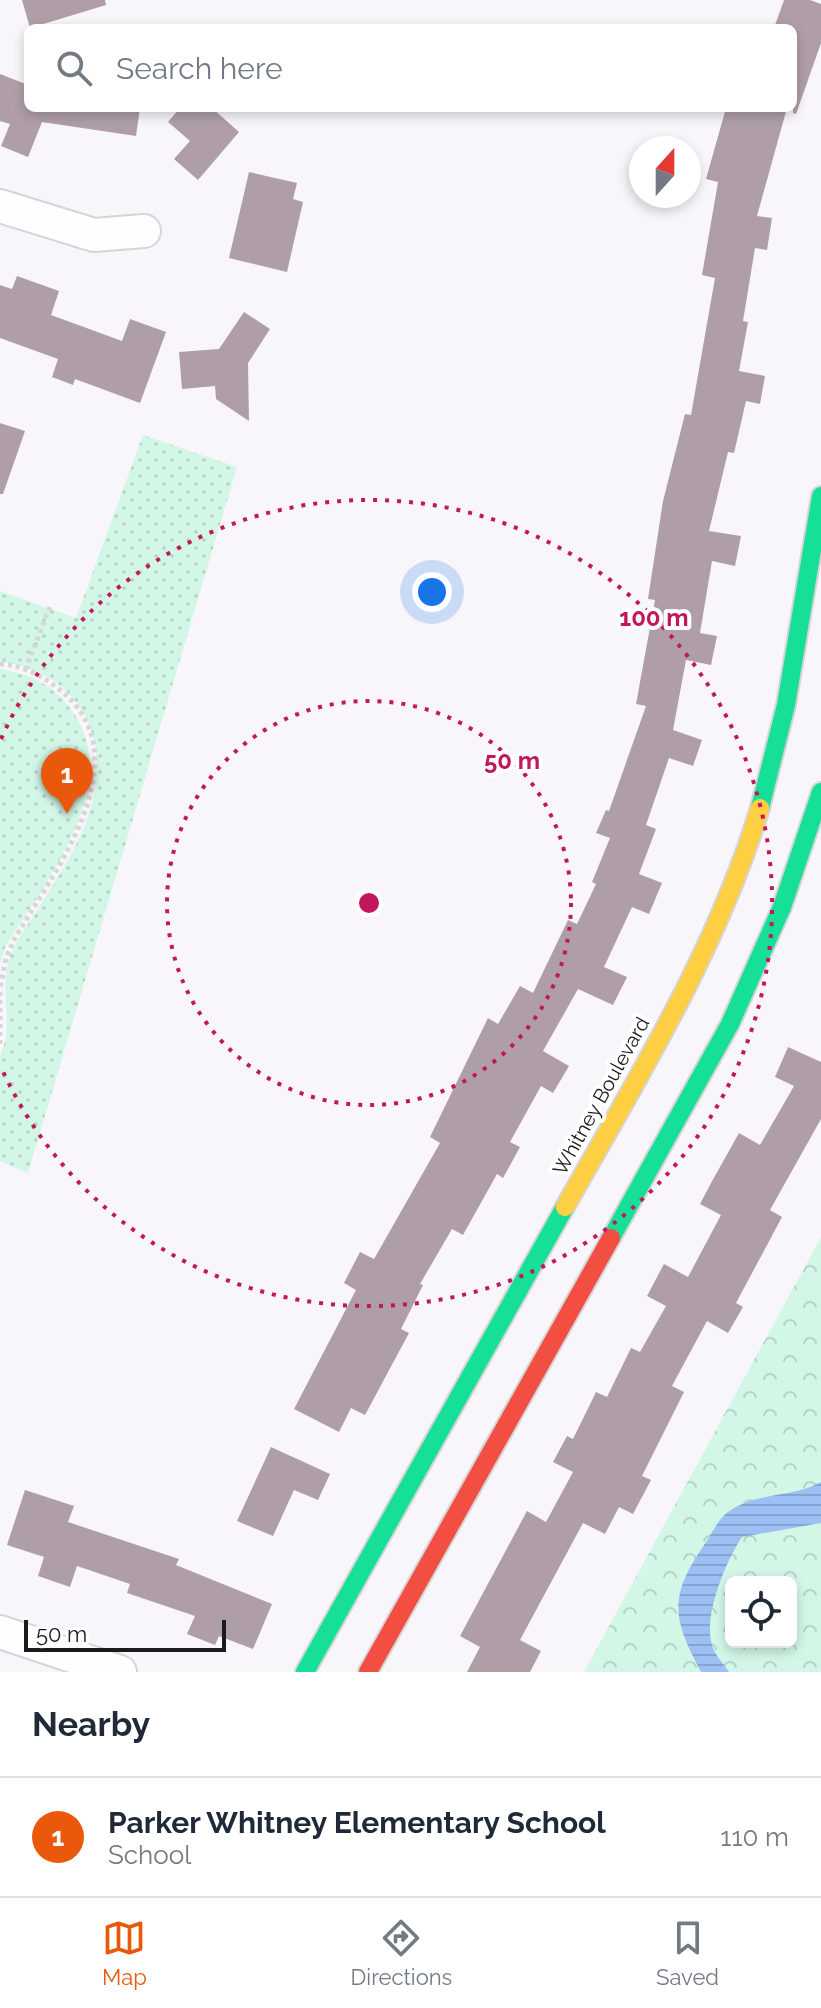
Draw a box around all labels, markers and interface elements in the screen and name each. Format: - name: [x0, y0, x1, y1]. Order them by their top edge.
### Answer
- search box: [24, 24, 797, 112]
- icon: search: [52, 46, 96, 90]
- text: Search here: [116, 51, 283, 86]
- north arrow: [629, 136, 701, 208]
- your location: [412, 572, 452, 612]
- text: 100 m: [619, 603, 689, 632]
- text: 50 m: [484, 746, 540, 775]
- pin: 1: [41, 748, 93, 814]
- centre of rings: [355, 889, 383, 917]
- street label: Whitney Boulevard: [548, 1013, 654, 1179]
- map controls: [725, 1576, 797, 1648]
- button: locate: [725, 1576, 797, 1648]
- scale bar: [24, 1616, 226, 1652]
- text: 50 m: [36, 1621, 87, 1647]
- text: Nearby: [32, 1704, 150, 1744]
- text: Parker Whitney Elementary School: [108, 1805, 606, 1840]
- text: 1: [52, 1822, 64, 1852]
- text: 110 m: [720, 1822, 789, 1852]
- text: School: [108, 1840, 191, 1870]
- tab: Map: [102, 1916, 147, 1990]
- tab: Directions: [351, 1916, 452, 1990]
- tab: Saved: [656, 1916, 719, 1990]

